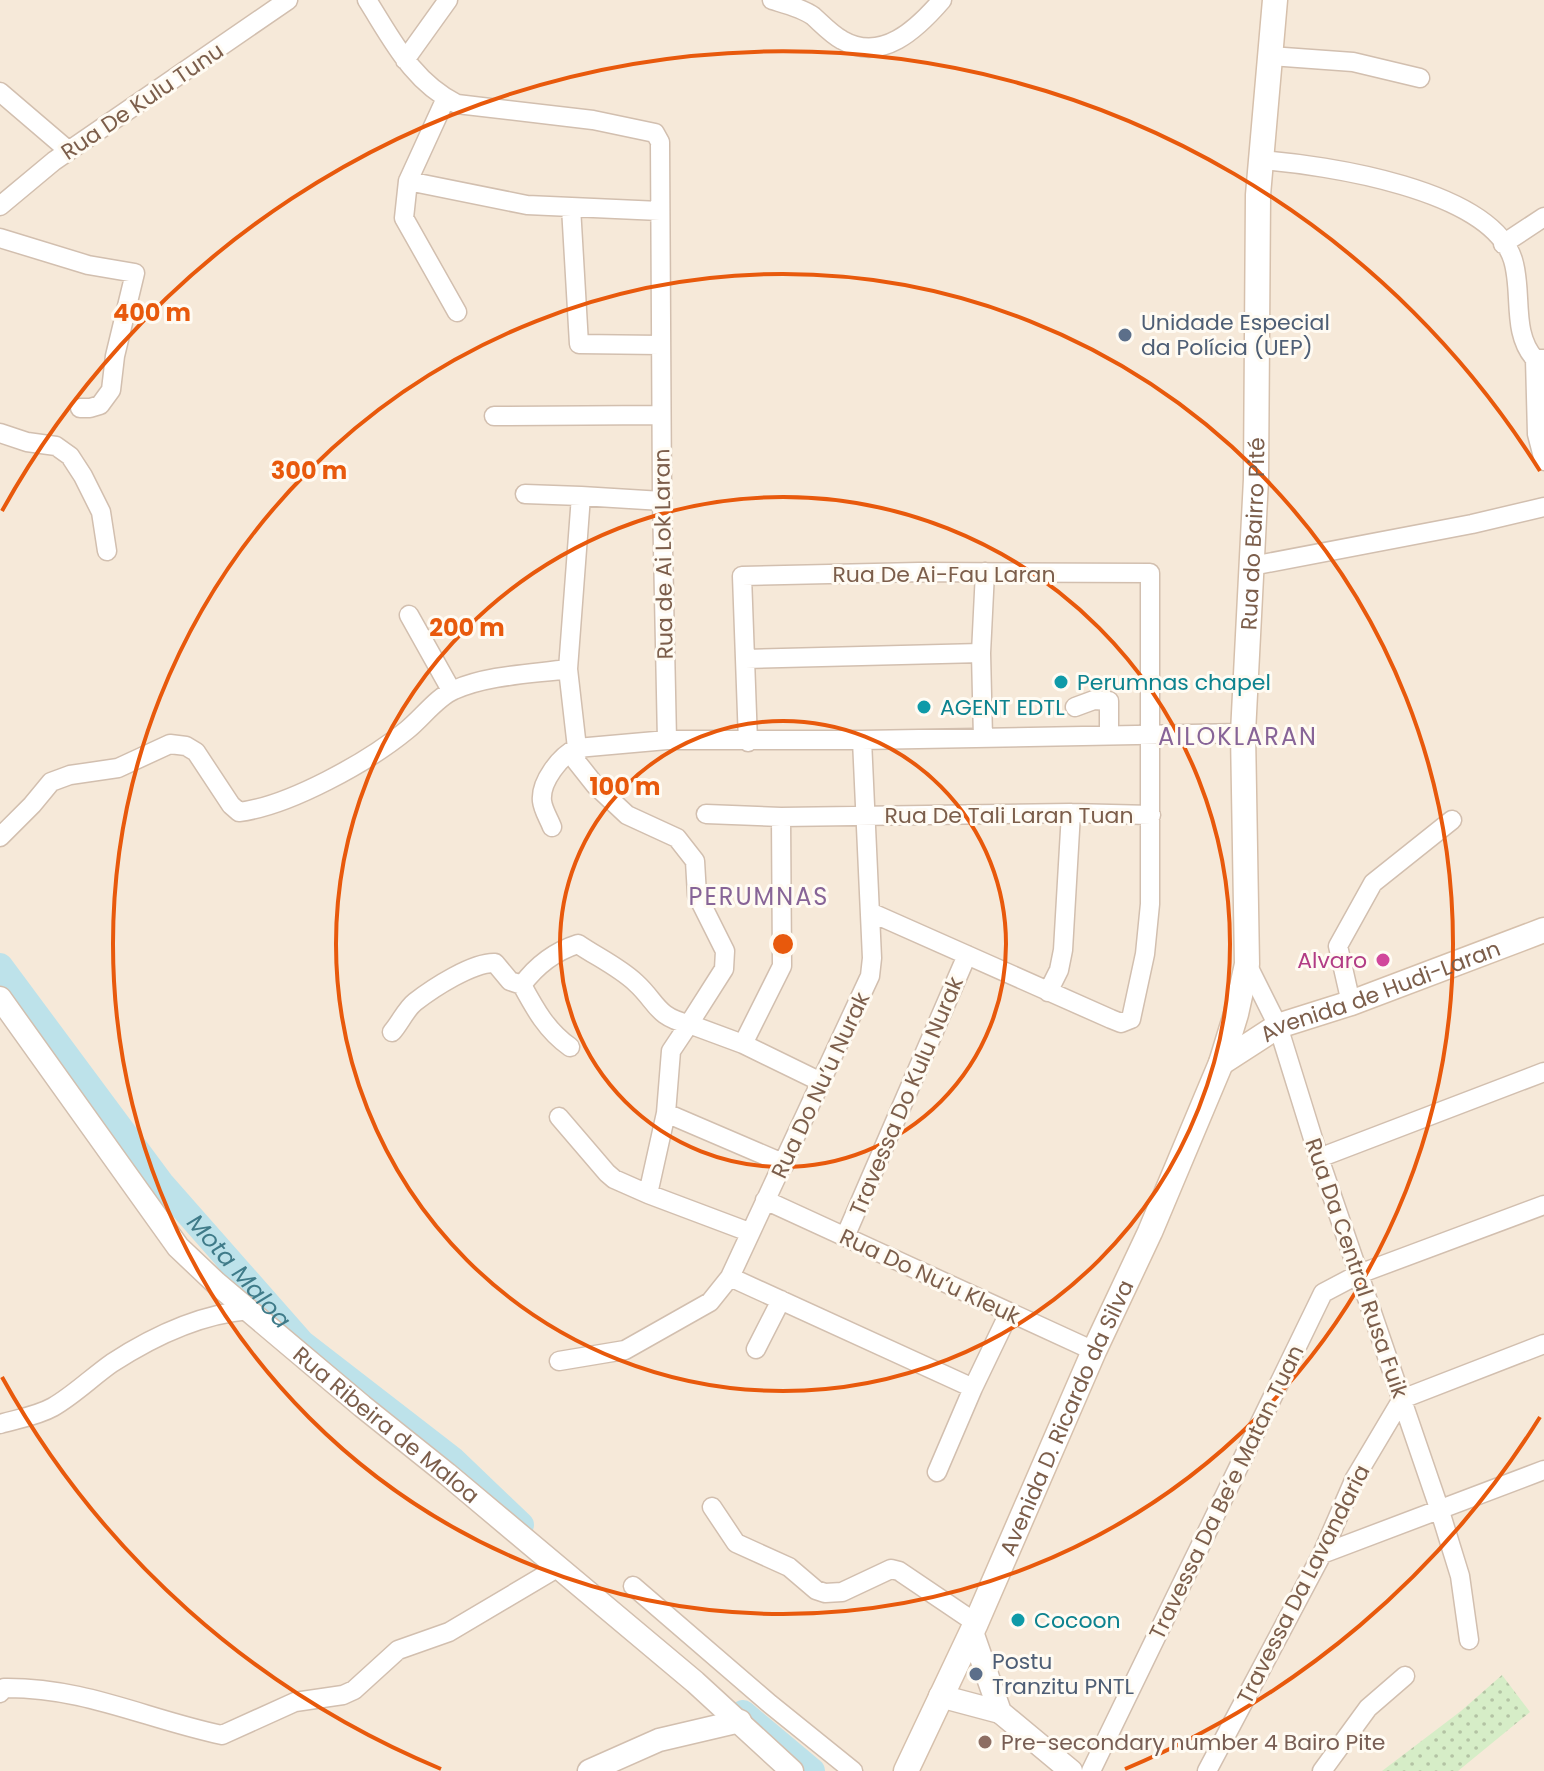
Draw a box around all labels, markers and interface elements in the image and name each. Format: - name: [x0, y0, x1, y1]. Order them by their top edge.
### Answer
- street label: Rua De Kulu Tunu: [55, 35, 230, 167]
- text: 400 m: [113, 296, 191, 329]
- place label: Unidade Especial da Polícia (UEP): [1141, 307, 1330, 363]
- marker: Unidade Especial da Polícia (UEP): [1116, 326, 1134, 344]
- street label: Rua do Bairro Pité: [1233, 437, 1272, 631]
- street label: Rua de Ai Lok Laran: [646, 448, 681, 660]
- text: 300 m: [271, 454, 347, 487]
- street label: Rua De Ai-Fau Laran: [832, 559, 1056, 590]
- text: 200 m: [429, 611, 505, 644]
- place label: Perumnas chapel: [1077, 667, 1271, 698]
- marker: Perumnas chapel: [1052, 673, 1070, 691]
- place label: AGENT EDTL: [940, 692, 1065, 723]
- marker: AGENT EDTL: [915, 698, 933, 716]
- district label: AILOKLARAN: [1158, 720, 1318, 753]
- text: 100 m: [590, 770, 660, 803]
- street label: Rua De Tali Laran Tuan: [884, 800, 1134, 831]
- district label: PERUMNAS: [689, 880, 829, 913]
- centre of rings: [769, 930, 797, 958]
- street label: Avenida de Hudi-Laran: [1254, 933, 1505, 1050]
- place label: Alvaro: [1297, 945, 1367, 976]
- marker: Alvaro: [1374, 951, 1392, 969]
- street label: Travessa Do Kulu Nurak: [842, 971, 971, 1220]
- street label: Rua Do Nu’u Nurak: [764, 987, 877, 1183]
- street label: Rua Da Central Rusa Fuik: [1297, 1134, 1416, 1403]
- water label: Mota Maloa: [180, 1207, 299, 1335]
- street label: Rua Do Nu’u Kleuk: [835, 1221, 1026, 1332]
- street label: Avenida D. Ricardo da Silva: [992, 1275, 1141, 1561]
- street label: Rua Ribeira de Maloa: [286, 1339, 486, 1511]
- street label: Travessa Da Be’e Matan Tuan: [1141, 1340, 1311, 1645]
- street label: Travessa Da Lavandaria: [1230, 1459, 1377, 1709]
- place label: Cocoon: [1034, 1605, 1121, 1636]
- marker: Cocoon: [1009, 1611, 1027, 1629]
- place label: Postu Tranzitu PNTL: [992, 1646, 1135, 1702]
- marker: Postu Tranzitu PNTL: [967, 1665, 985, 1683]
- place label: Pre-secondary number 4 Bairo Pite: [1001, 1727, 1385, 1758]
- marker: Pre-secondary number 4 Bairo Pite: [976, 1733, 994, 1751]

